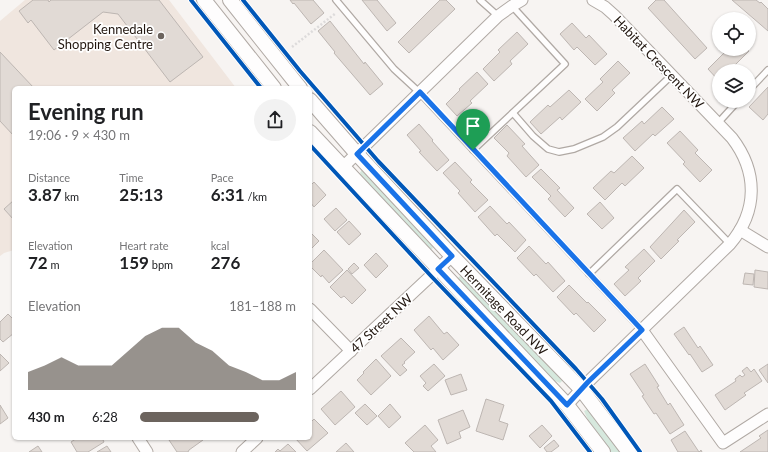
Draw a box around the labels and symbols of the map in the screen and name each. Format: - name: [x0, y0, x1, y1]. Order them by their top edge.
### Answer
- street label: Habitat Crescent NW: [611, 12, 708, 112]
- place label: Kennedale Shopping Centre: [58, 21, 153, 52]
- marker: Kennedale Shopping Centre: [156, 31, 166, 41]
- pin: [456, 109, 490, 150]
- street label: Hermitage Road NW: [457, 262, 551, 359]
- street label: 47 Street NW: [347, 290, 416, 356]

